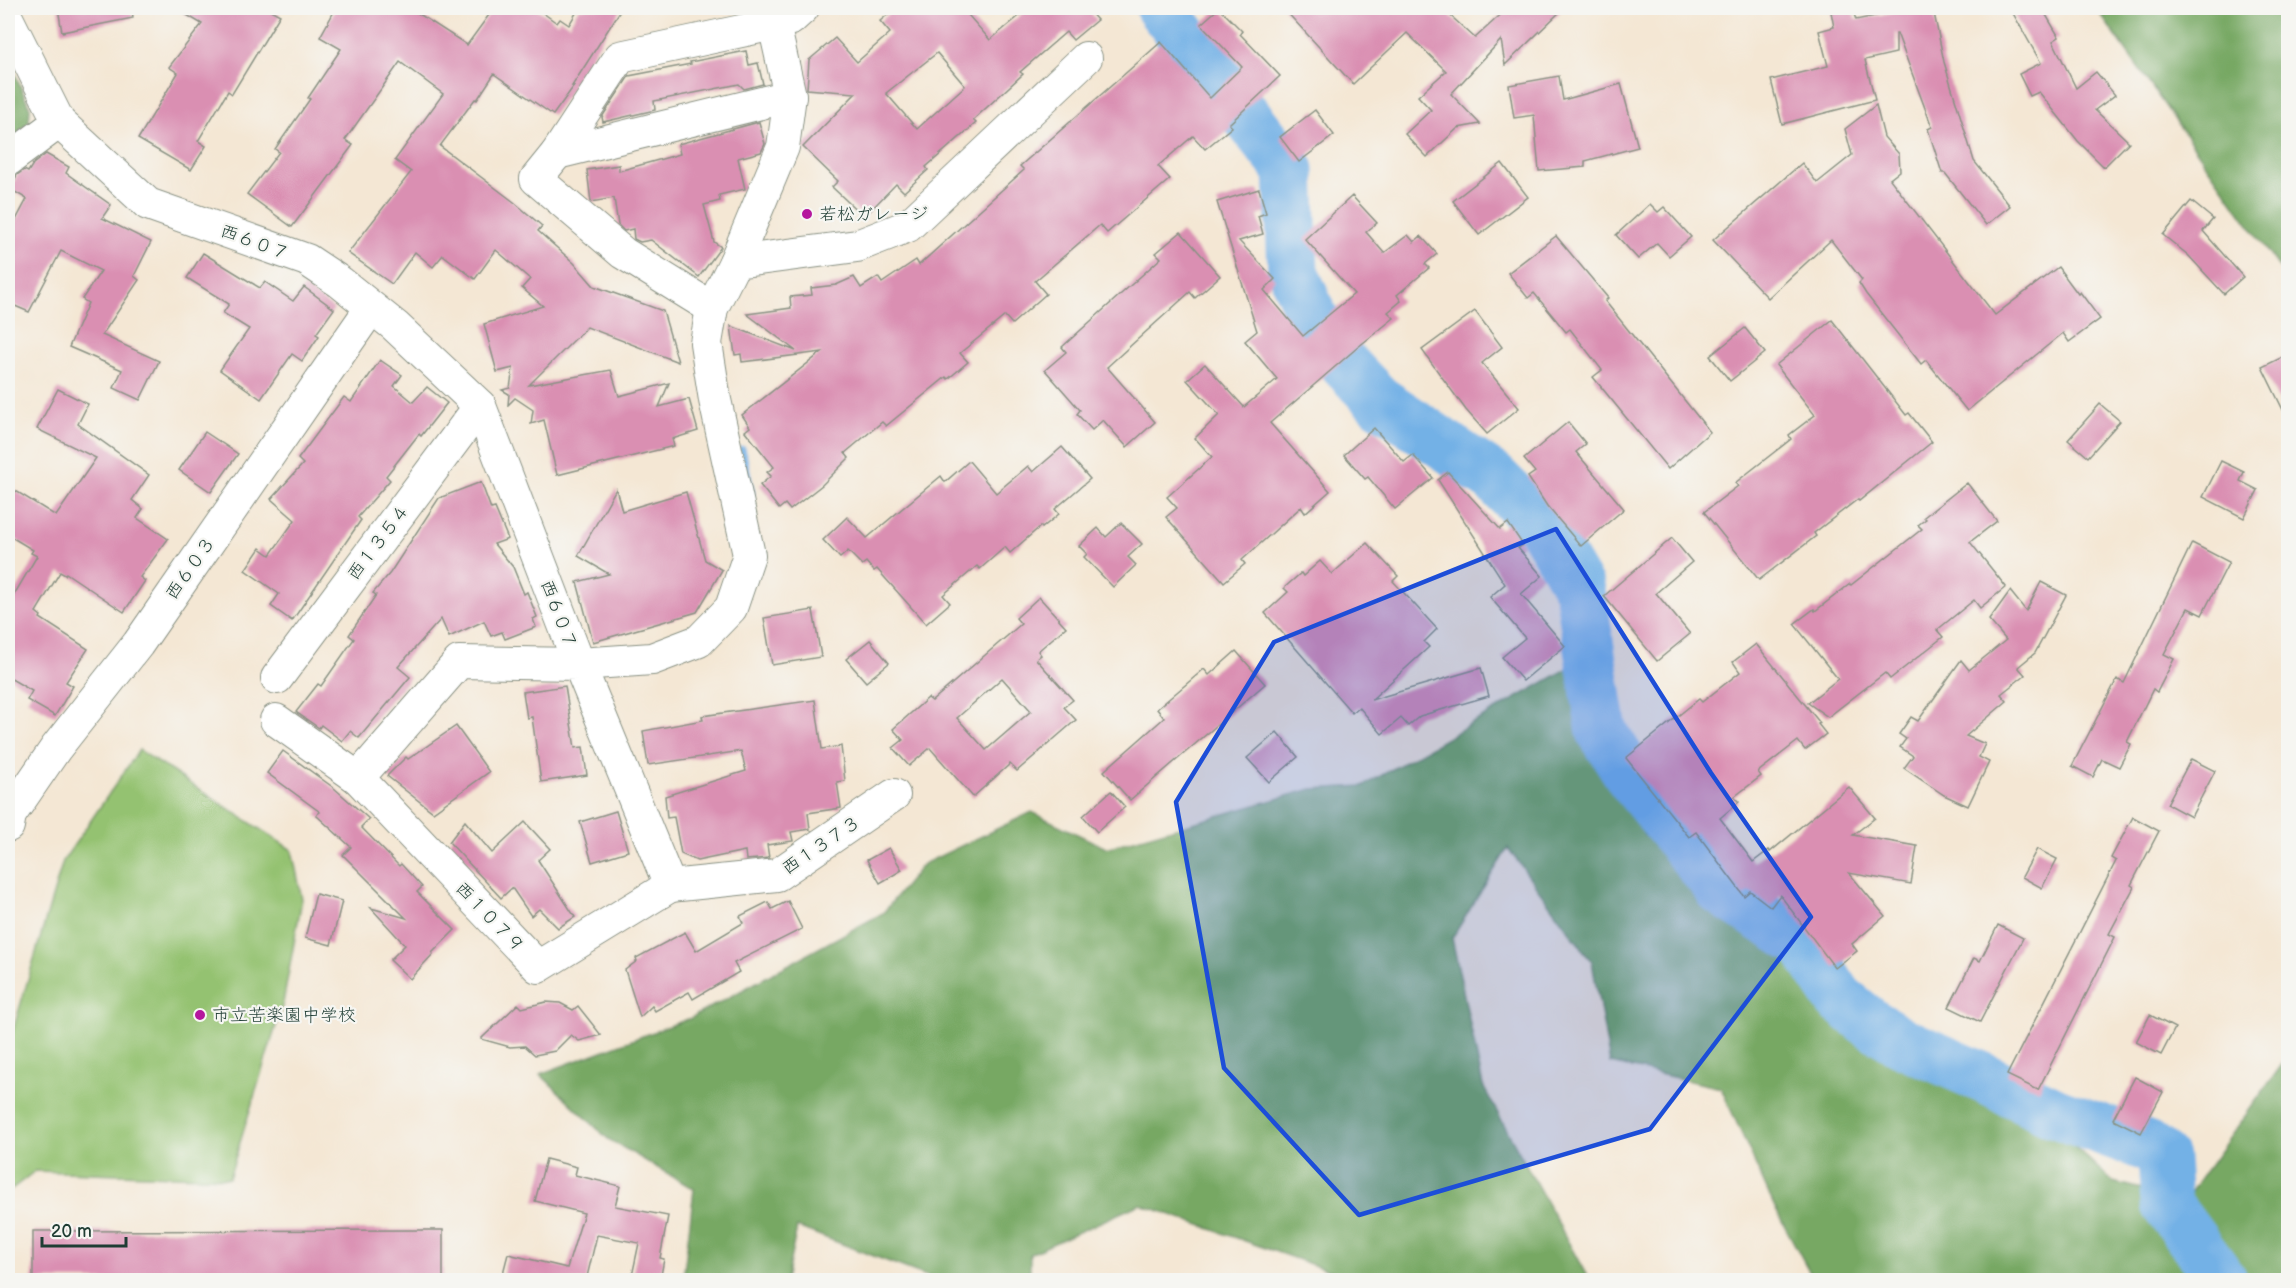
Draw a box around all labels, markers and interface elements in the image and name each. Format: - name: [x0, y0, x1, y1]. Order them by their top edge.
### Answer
- place label: 若松ガレージ: [819, 204, 928, 225]
- marker: 若松ガレージ: [800, 207, 814, 221]
- street label: 西６０７: [217, 220, 292, 265]
- street label: 西１３５４: [343, 500, 414, 585]
- street label: 西６０３: [161, 533, 220, 604]
- street label: 西６０７: [536, 577, 581, 652]
- street label: 西１３７３: [778, 812, 864, 879]
- street label: 西１０７９: [451, 878, 528, 957]
- place label: 市立苦楽園中学校: [212, 1005, 356, 1026]
- marker: 市立苦楽園中学校: [193, 1008, 207, 1022]
- scale bar: [42, 1210, 126, 1248]
- text: 20 m: [51, 1221, 92, 1242]

